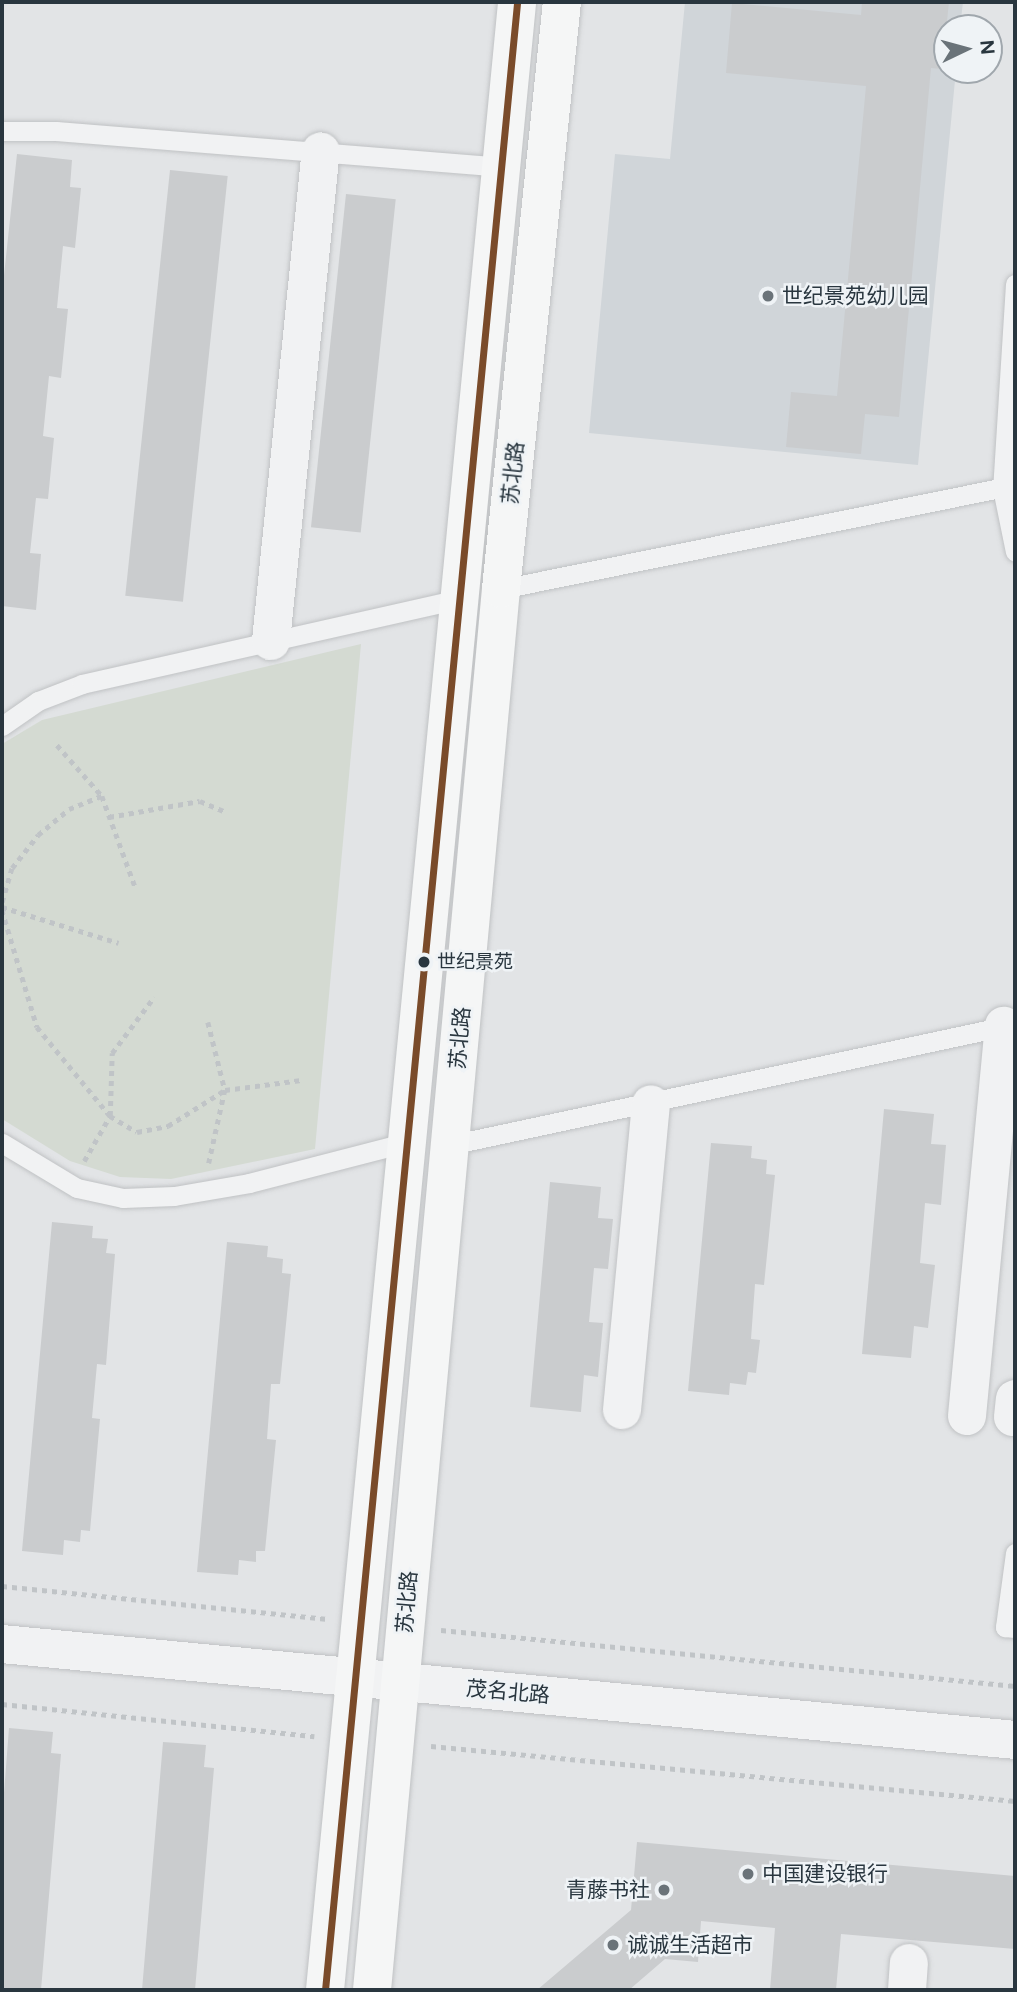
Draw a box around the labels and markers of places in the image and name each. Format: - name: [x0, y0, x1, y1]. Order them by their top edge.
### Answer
- place label: 世纪景苑幼儿园: [782, 283, 929, 309]
- marker: 世纪景苑幼儿园: [760, 288, 776, 304]
- place label: 世纪景苑: [437, 951, 513, 973]
- marker: 世纪景苑: [417, 955, 431, 969]
- place label: 中国建设银行: [762, 1861, 888, 1887]
- marker: 中国建设银行: [740, 1866, 756, 1882]
- place label: 青藤书社: [566, 1877, 650, 1903]
- marker: 青藤书社: [656, 1882, 672, 1898]
- place label: 诚诚生活超市: [627, 1932, 753, 1958]
- marker: 诚诚生活超市: [605, 1937, 621, 1953]

